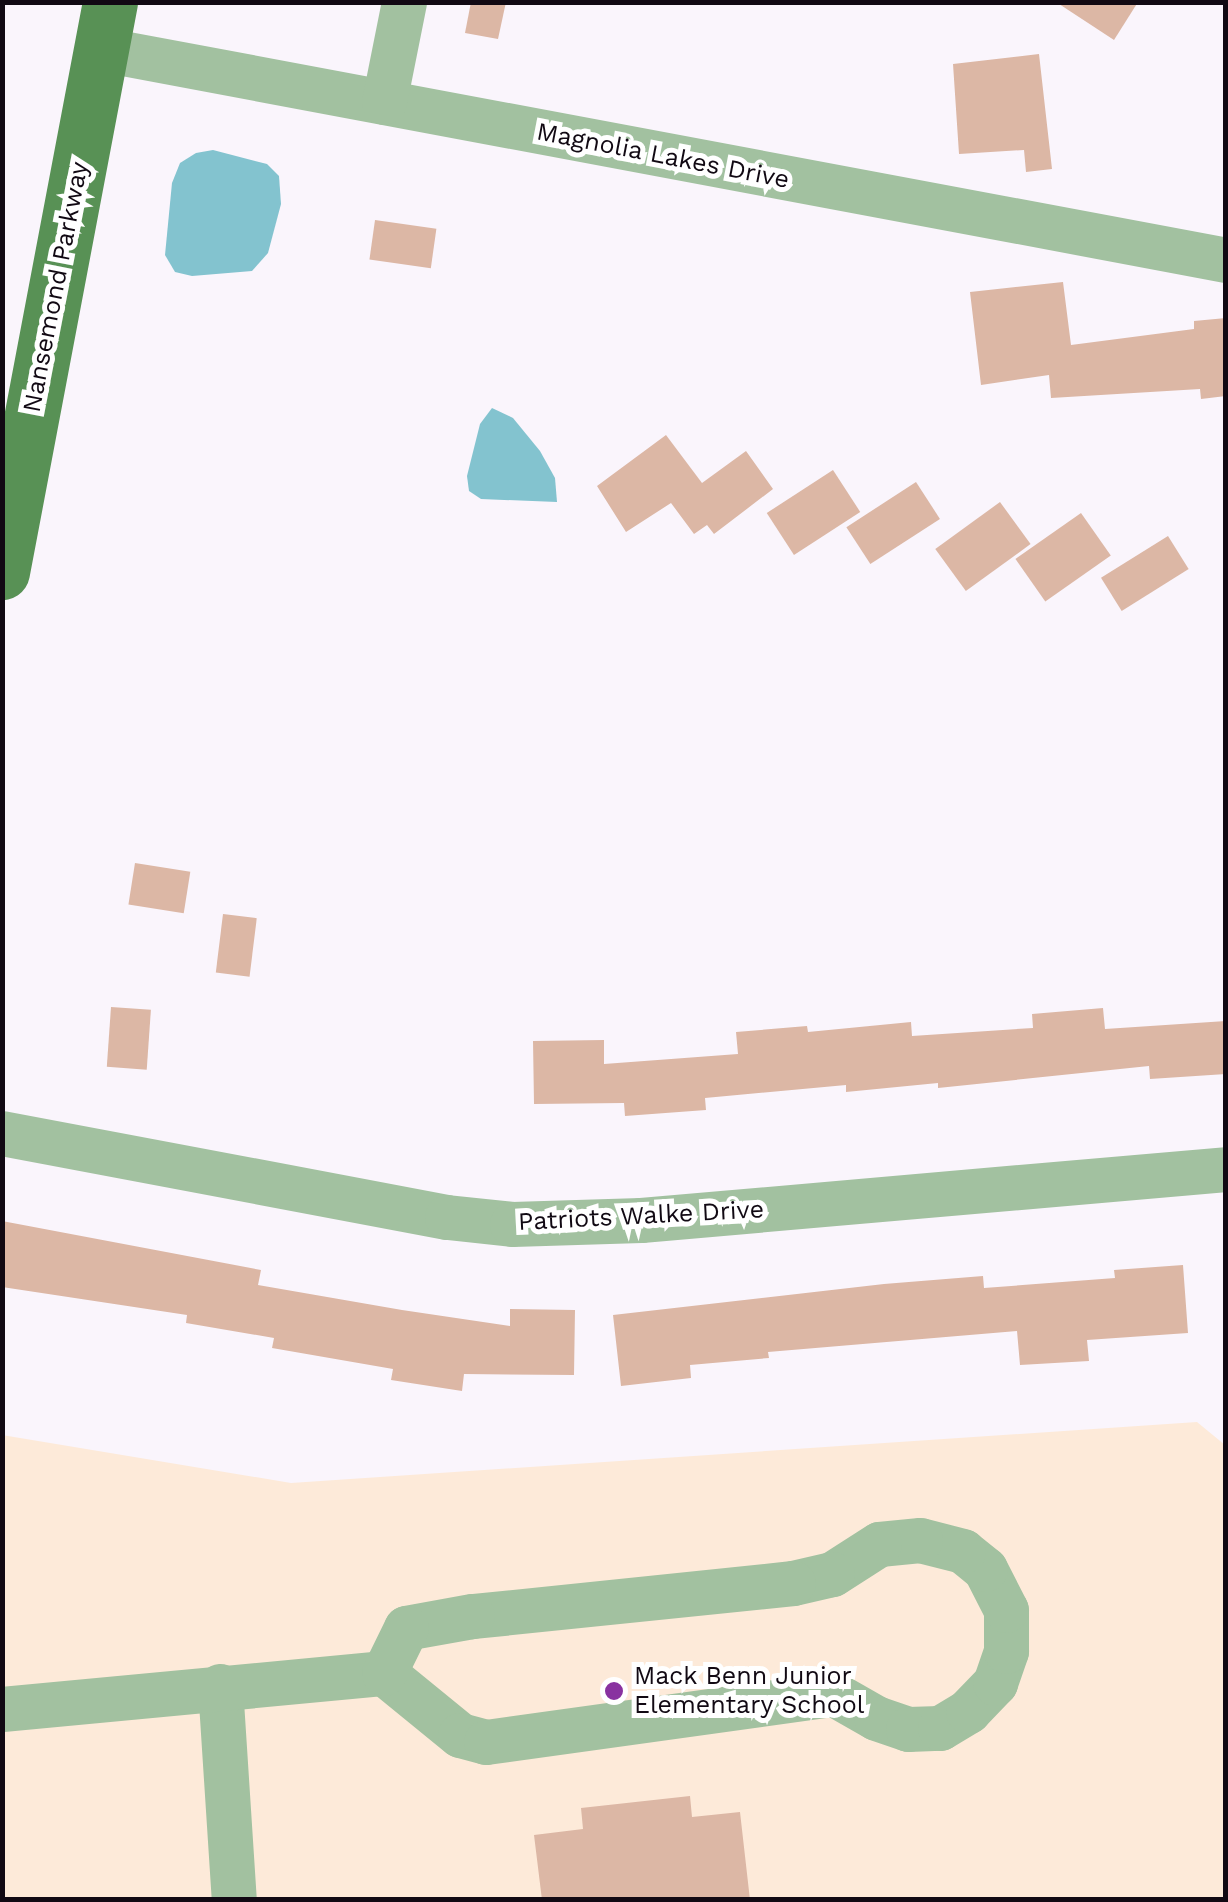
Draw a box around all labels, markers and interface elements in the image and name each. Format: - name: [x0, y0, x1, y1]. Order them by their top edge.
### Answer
- street label: Magnolia Lakes Drive: [534, 117, 792, 195]
- street label: Nansemond Parkway: [17, 159, 95, 415]
- street label: Patriots Walke Drive: [517, 1195, 765, 1237]
- place label: Mack Benn Junior Elementary School: [634, 1662, 865, 1721]
- marker: Mack Benn Junior Elementary School: [603, 1680, 625, 1702]

